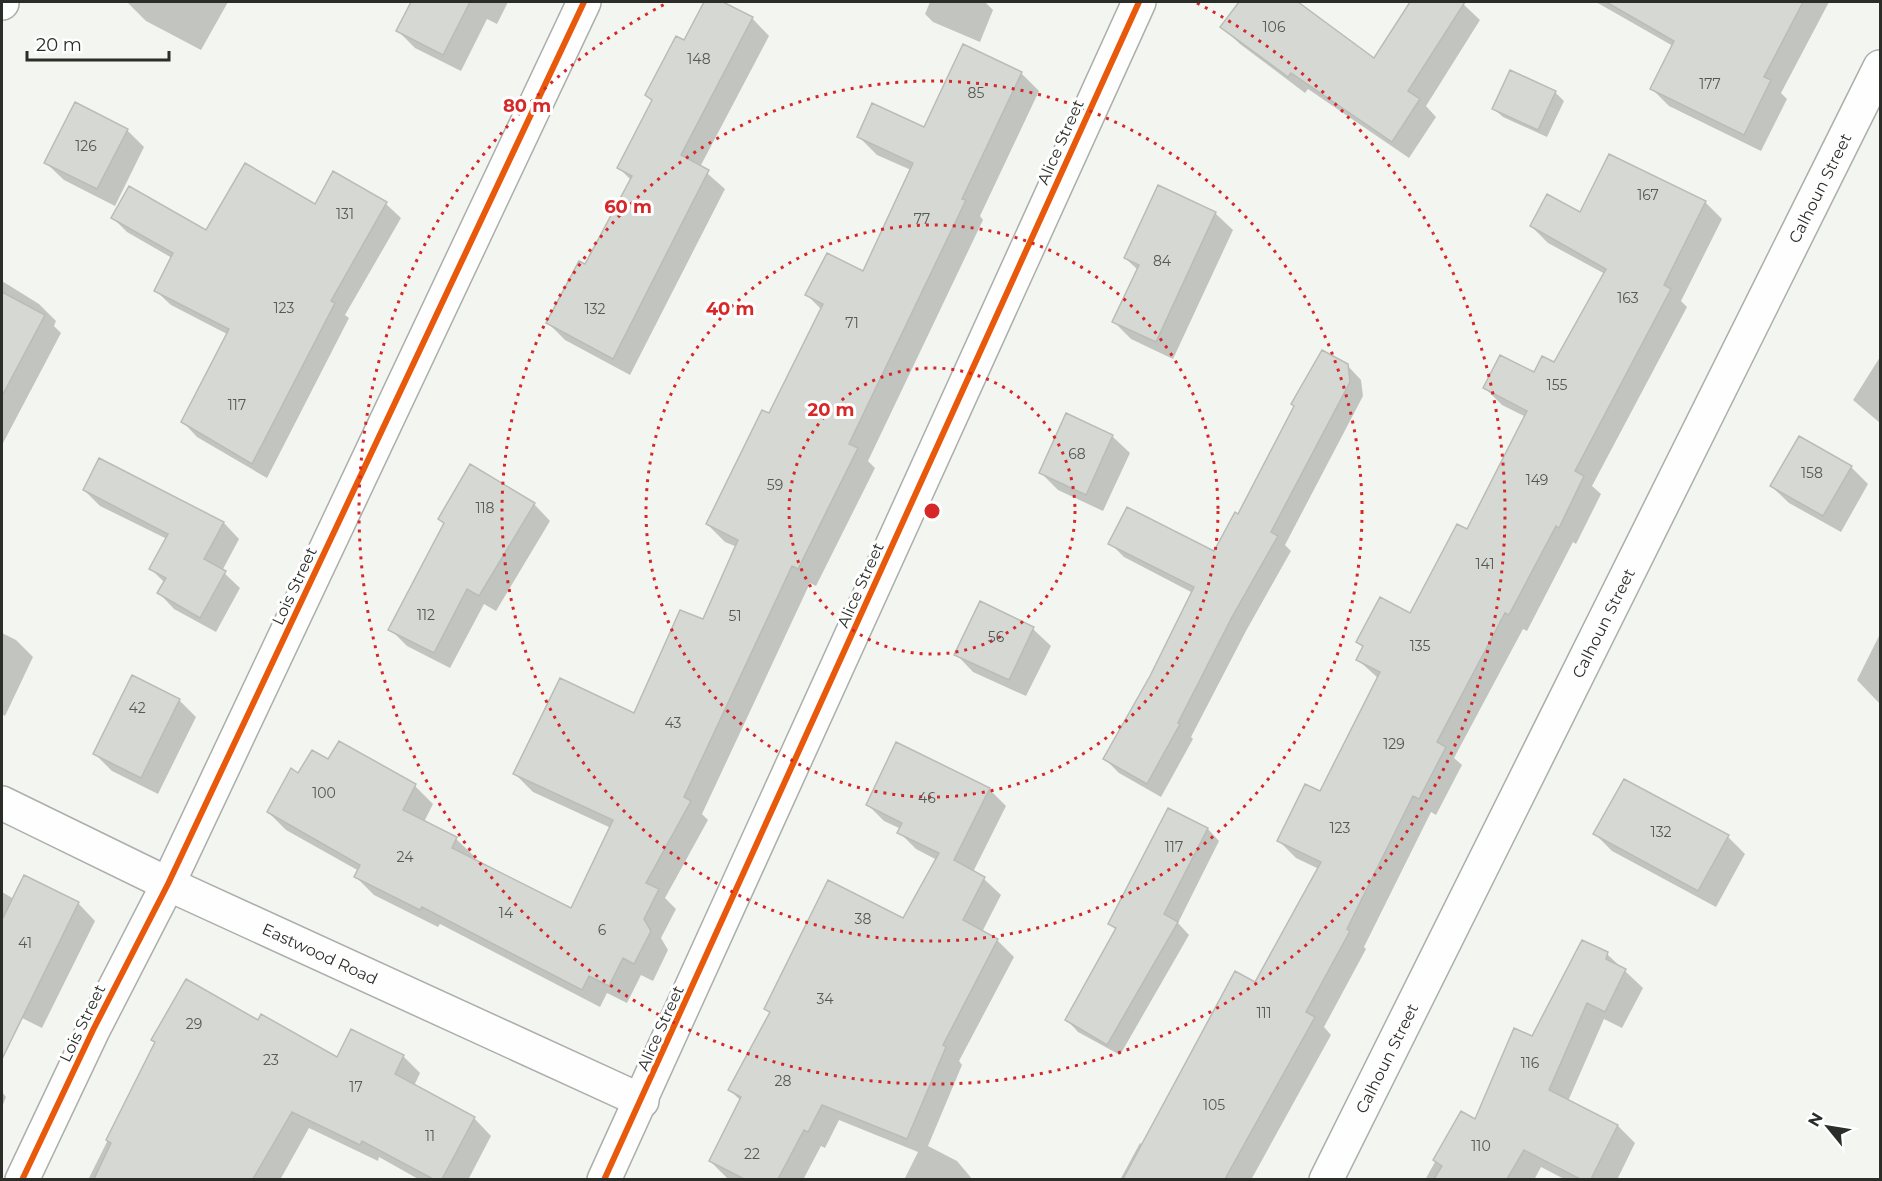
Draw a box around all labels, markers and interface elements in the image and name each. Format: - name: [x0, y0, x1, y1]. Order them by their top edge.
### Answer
- house number: 106: [1263, 18, 1286, 36]
- scale bar: [27, 24, 170, 62]
- text: 20 m: [36, 34, 82, 56]
- house number: 148: [687, 50, 711, 68]
- house number: 177: [1699, 75, 1721, 93]
- house number: 85: [968, 84, 985, 102]
- text: 80 m: [503, 95, 551, 117]
- street label: Alice Street: [1033, 96, 1088, 188]
- street label: Calhoun Street: [1785, 130, 1856, 246]
- house number: 126: [75, 137, 97, 155]
- house number: 167: [1637, 186, 1659, 204]
- text: 60 m: [604, 196, 652, 218]
- house number: 131: [336, 205, 354, 223]
- house number: 77: [914, 210, 930, 228]
- house number: 84: [1153, 252, 1172, 270]
- house number: 163: [1617, 289, 1639, 307]
- text: 40 m: [706, 298, 754, 320]
- house number: 123: [274, 299, 295, 317]
- house number: 132: [585, 300, 605, 318]
- house number: 71: [845, 314, 859, 332]
- house number: 155: [1547, 376, 1567, 394]
- house number: 117: [228, 396, 246, 414]
- text: 20 m: [808, 399, 854, 421]
- house number: 68: [1068, 445, 1086, 463]
- house number: 158: [1801, 464, 1823, 482]
- house number: 149: [1526, 471, 1548, 489]
- house number: 59: [767, 476, 783, 494]
- house number: 118: [475, 499, 495, 517]
- centre of rings: [922, 501, 942, 521]
- street label: Alice Street: [833, 539, 888, 631]
- street label: Lois Street: [268, 544, 321, 628]
- house number: 141: [1475, 555, 1495, 573]
- street label: Calhoun Street: [1568, 565, 1639, 681]
- house number: 112: [417, 606, 435, 624]
- house number: 51: [729, 607, 741, 625]
- house number: 56: [988, 628, 1005, 646]
- house number: 135: [1410, 637, 1430, 655]
- house number: 42: [128, 699, 146, 717]
- house number: 43: [665, 714, 682, 732]
- house number: 129: [1383, 735, 1405, 753]
- house number: 100: [312, 784, 336, 802]
- house number: 46: [918, 789, 936, 807]
- house number: 123: [1330, 819, 1351, 837]
- house number: 132: [1651, 823, 1671, 841]
- house number: 117: [1165, 838, 1183, 856]
- house number: 24: [397, 848, 414, 866]
- house number: 14: [499, 904, 514, 922]
- house number: 38: [855, 910, 871, 928]
- street label: Eastwood Road: [259, 919, 381, 989]
- house number: 6: [598, 921, 607, 939]
- house number: 41: [18, 934, 32, 952]
- street label: Lois Street: [55, 981, 110, 1065]
- street label: Alice Street: [633, 982, 688, 1074]
- house number: 34: [816, 990, 834, 1008]
- street label: Calhoun Street: [1352, 1000, 1423, 1116]
- house number: 111: [1256, 1004, 1272, 1022]
- house number: 29: [186, 1015, 202, 1033]
- house number: 23: [263, 1051, 279, 1069]
- house number: 116: [1521, 1054, 1540, 1072]
- house number: 28: [775, 1072, 792, 1090]
- house number: 17: [349, 1078, 363, 1096]
- house number: 105: [1203, 1096, 1225, 1114]
- north arrow: [1798, 1097, 1858, 1157]
- text: N: [1804, 1109, 1827, 1130]
- house number: 11: [425, 1127, 435, 1145]
- house number: 110: [1471, 1137, 1491, 1155]
- house number: 22: [744, 1145, 760, 1163]

